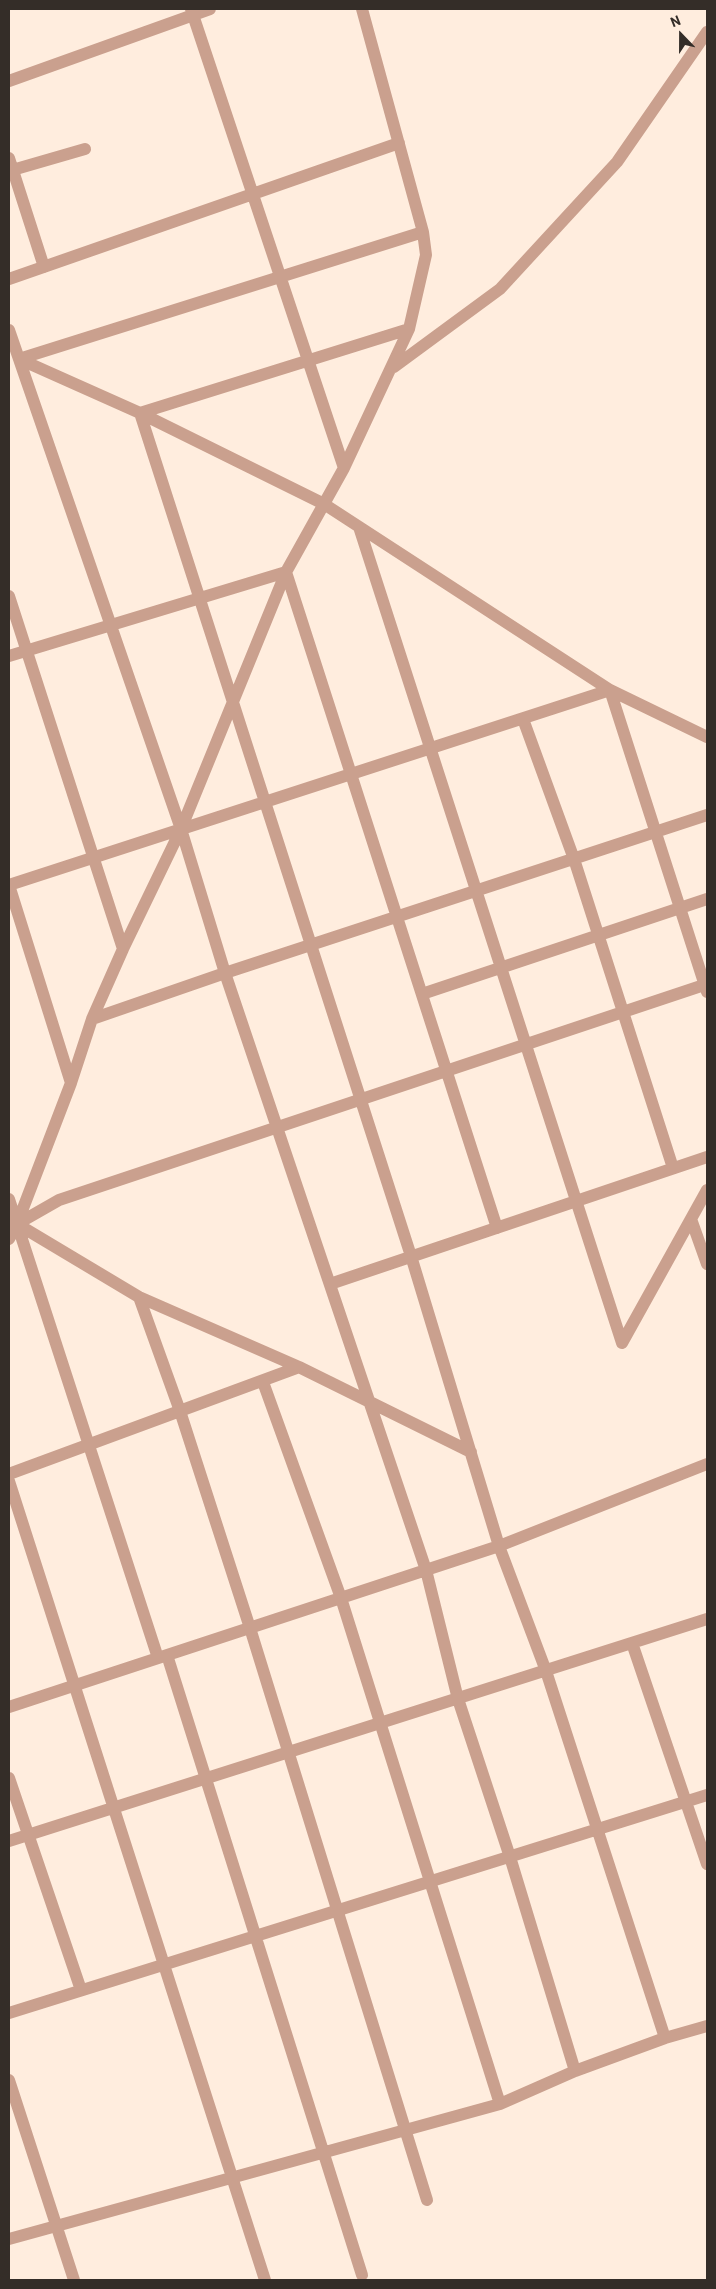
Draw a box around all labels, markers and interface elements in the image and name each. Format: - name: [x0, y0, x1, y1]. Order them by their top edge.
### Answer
- north arrow: [656, 10, 706, 60]
- text: N: [668, 11, 683, 30]

